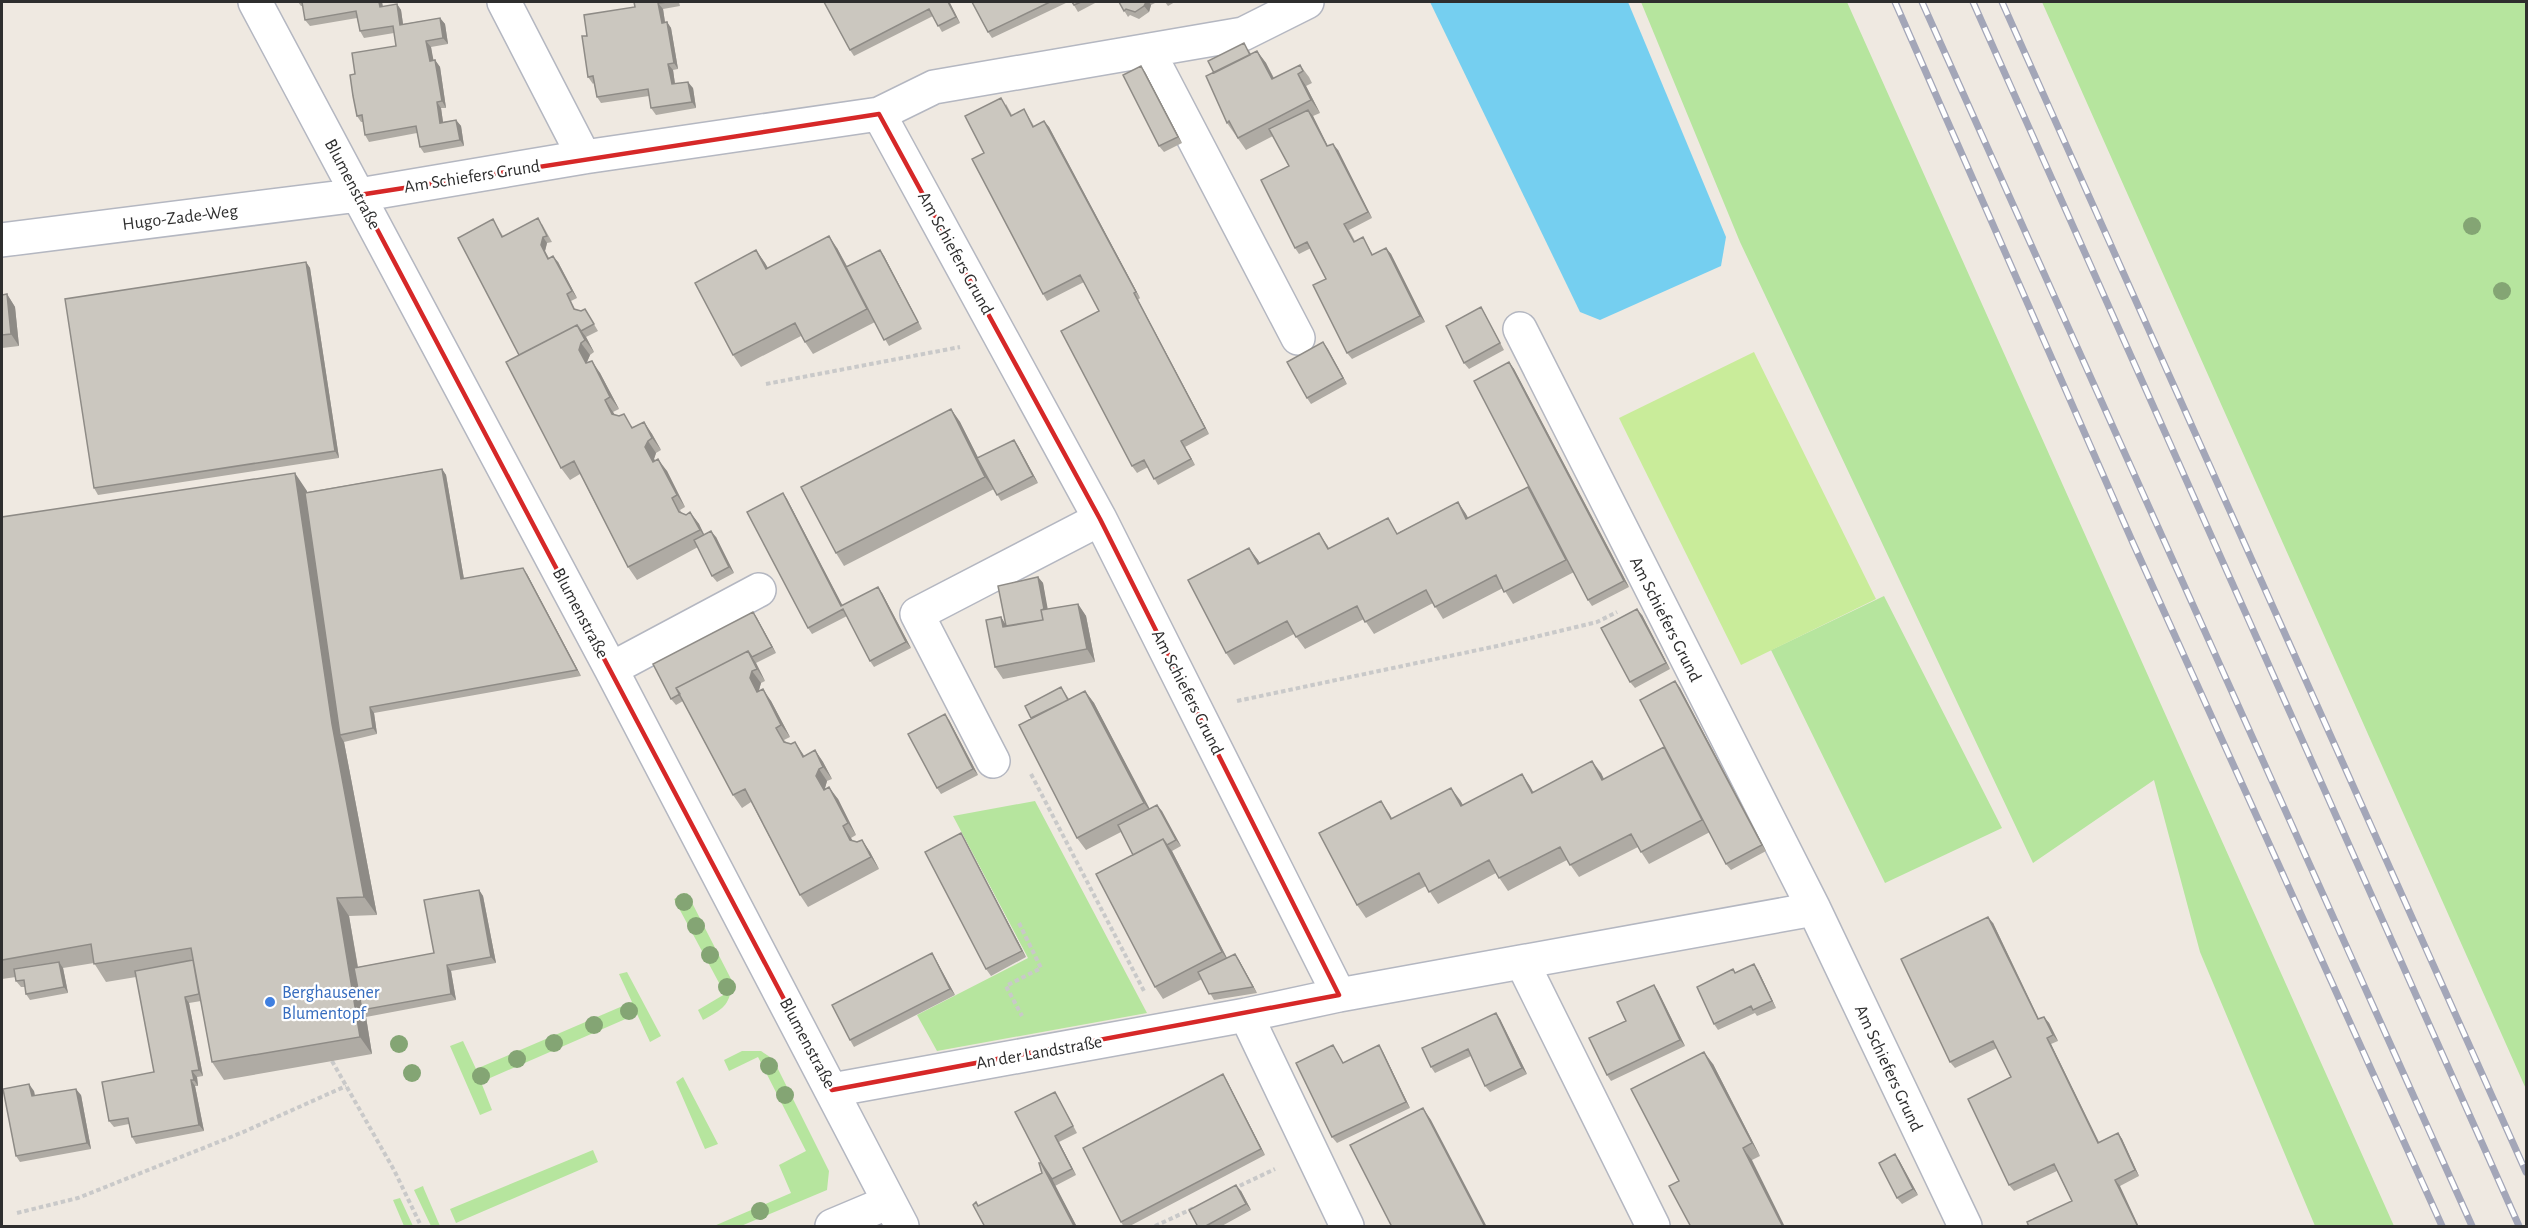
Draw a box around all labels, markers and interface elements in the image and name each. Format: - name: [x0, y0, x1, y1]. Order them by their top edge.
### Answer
- street label: Blumenstraße: [321, 136, 383, 233]
- street label: Am Schiefers Grund: [403, 157, 541, 197]
- street label: Am Schiefers Grund: [914, 189, 996, 318]
- street label: Hugo-Zade-Weg: [121, 202, 239, 234]
- street label: Am Schiefers Grund: [1626, 554, 1704, 685]
- street label: Blumenstraße: [549, 565, 611, 662]
- street label: Am Schiefers Grund: [1148, 627, 1226, 758]
- place label: Berghausener Blumentopf: [282, 984, 380, 1023]
- marker: Berghausener Blumentopf: [263, 995, 277, 1009]
- street label: Blumenstraße: [776, 995, 838, 1092]
- street label: Am Schiefers Grund: [1851, 1002, 1925, 1134]
- street label: An der Landstraße: [975, 1033, 1104, 1073]

